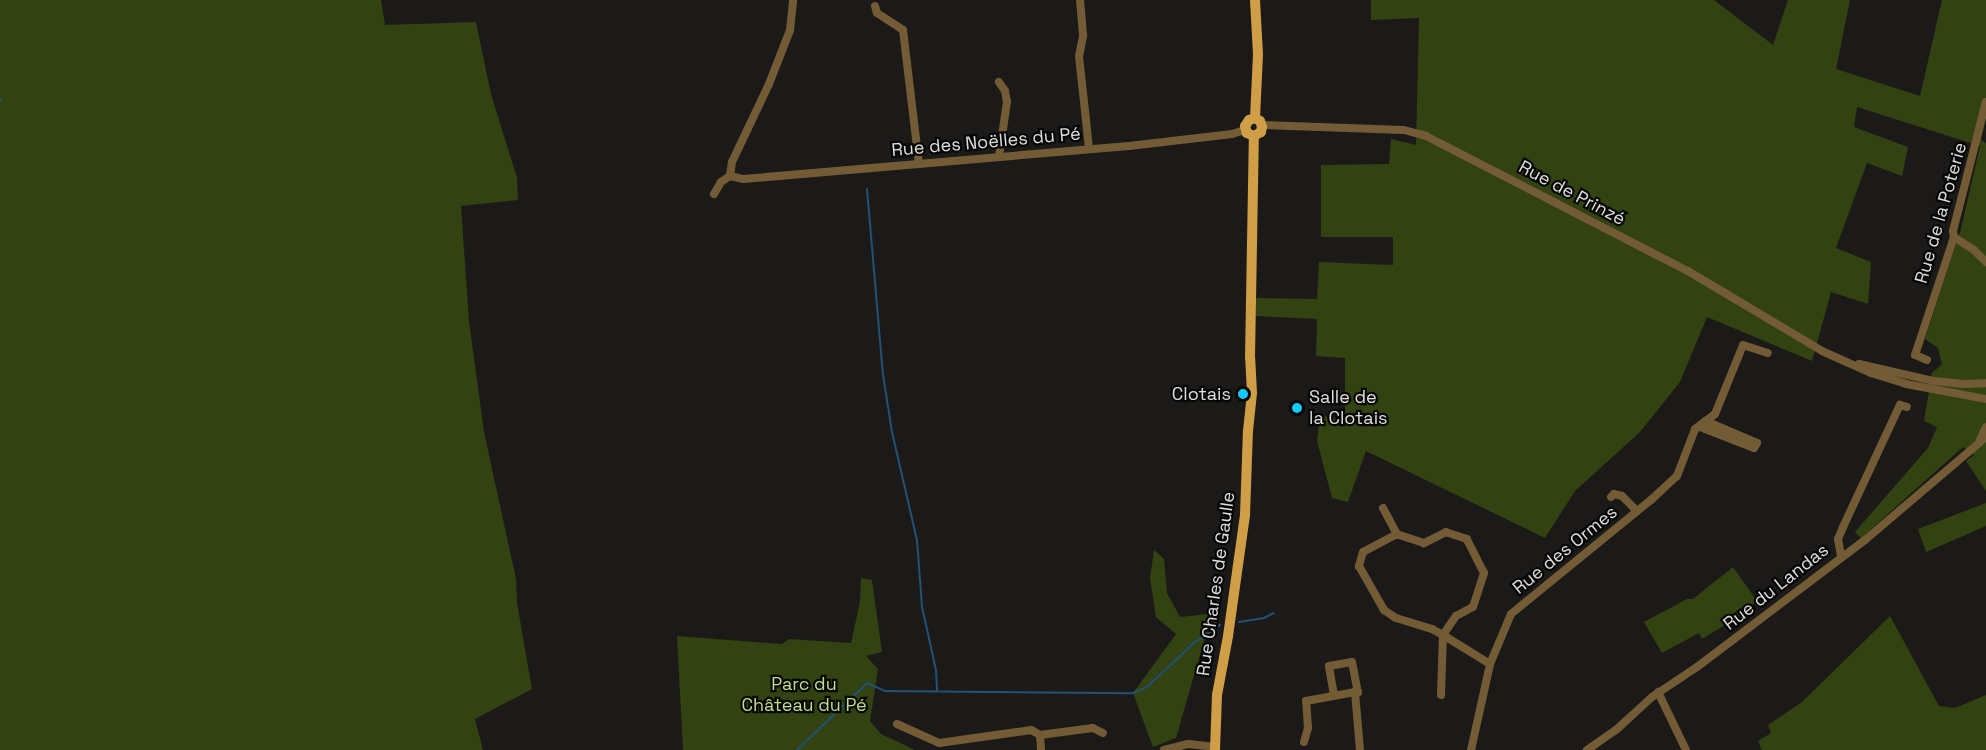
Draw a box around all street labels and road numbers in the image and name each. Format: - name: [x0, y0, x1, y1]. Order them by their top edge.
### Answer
- street label: Rue des Noëlles du Pé: [891, 123, 1081, 161]
- street label: Rue de la Poterie: [1911, 140, 1971, 286]
- street label: Rue de Prinzé: [1515, 156, 1629, 230]
- street label: Rue Charles de Gaulle: [1192, 490, 1240, 678]
- street label: Rue des Ormes: [1508, 501, 1622, 599]
- street label: Rue du Landas: [1719, 539, 1833, 635]

